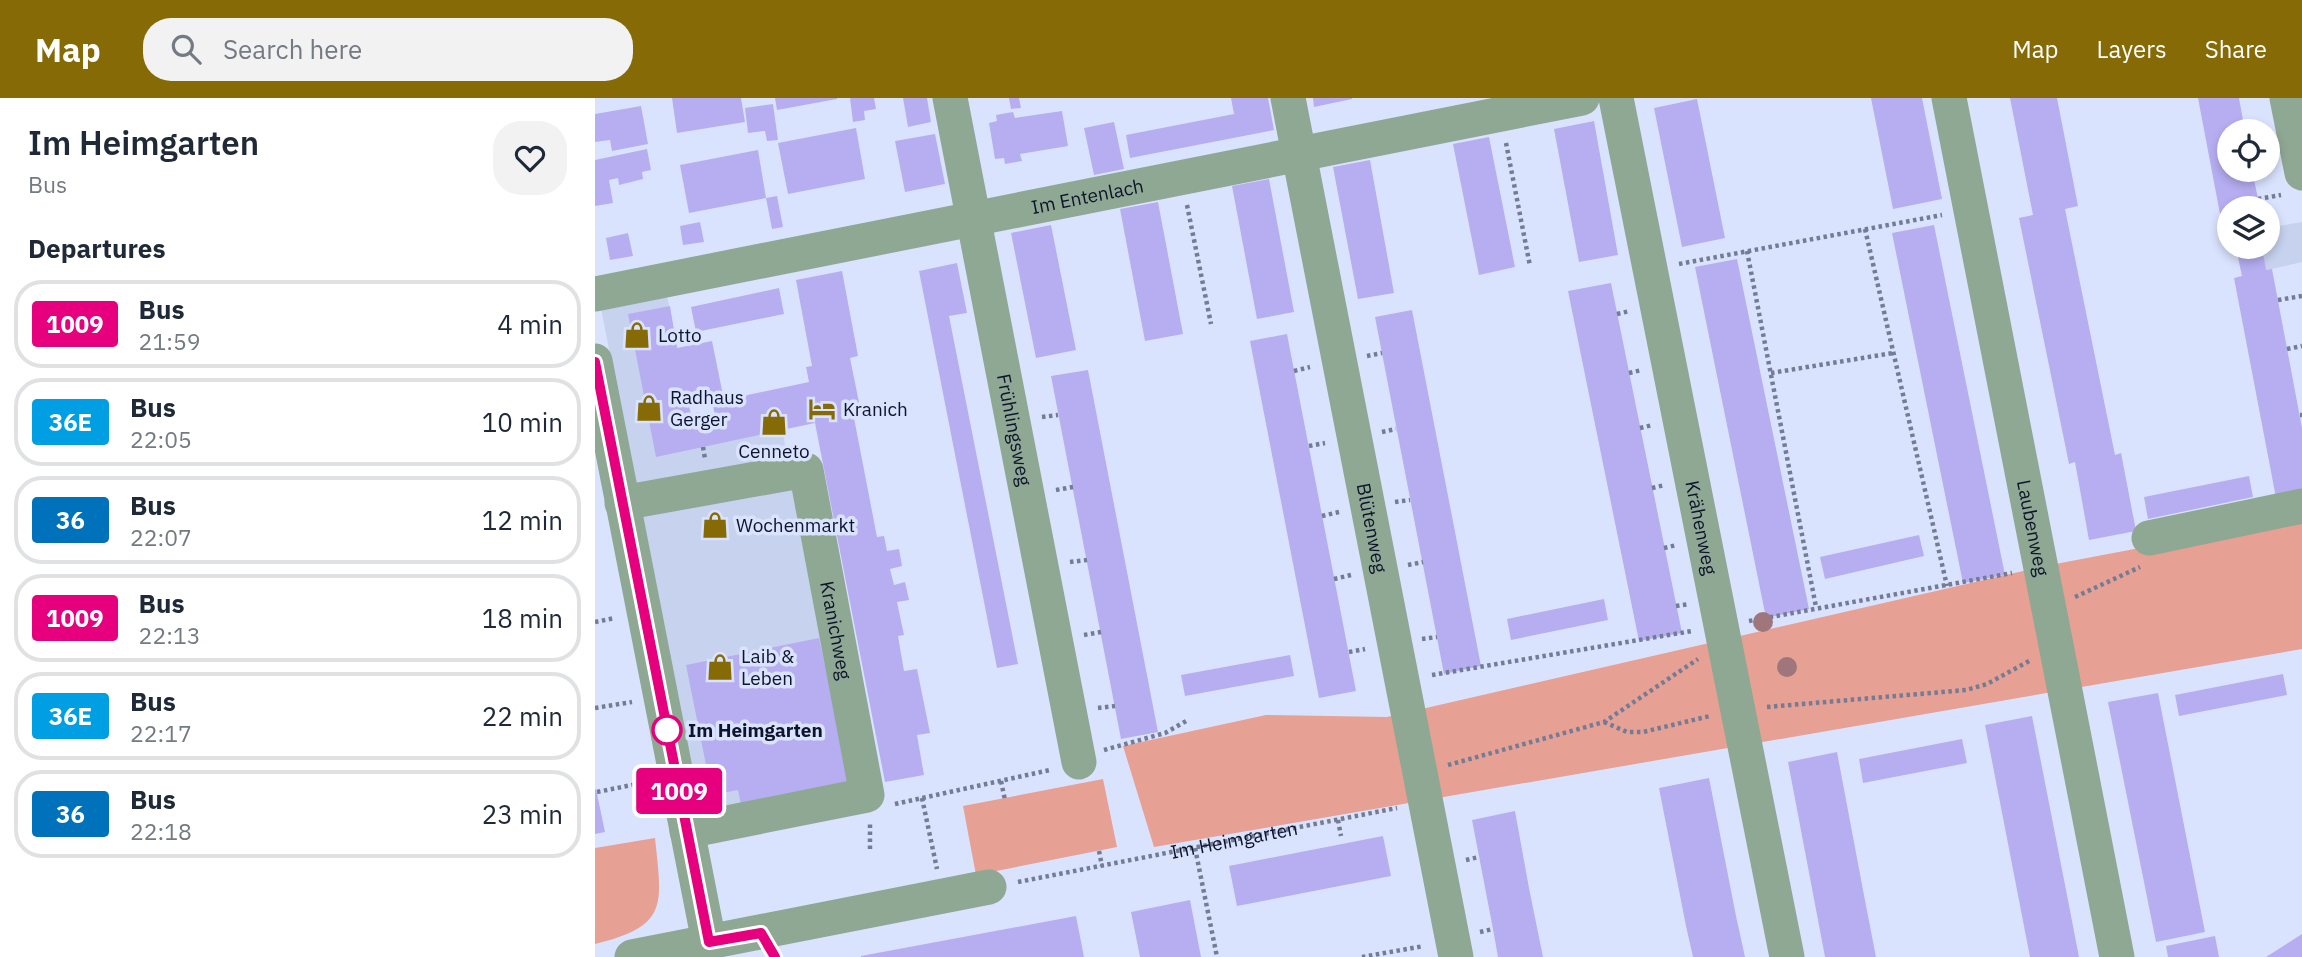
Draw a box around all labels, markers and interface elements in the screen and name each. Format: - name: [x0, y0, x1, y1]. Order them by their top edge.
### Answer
- search box: [143, 18, 633, 81]
- text: Map: [35, 28, 101, 71]
- icon: search: [167, 30, 205, 68]
- text: Search here: [223, 32, 362, 66]
- text: Map: [2012, 33, 2059, 65]
- text: Layers: [2097, 33, 2167, 65]
- text: Share: [2205, 33, 2267, 65]
- map controls: [2217, 119, 2280, 259]
- button: locate: [2217, 119, 2280, 182]
- text: Im Heimgarten: [28, 121, 259, 164]
- button: heart: [493, 121, 567, 195]
- text: Bus: [28, 169, 67, 199]
- street label: Im Entenlach: [1029, 173, 1146, 219]
- button: layers: [2217, 196, 2280, 259]
- text: Departures: [28, 231, 166, 265]
- text: Bus: [139, 292, 185, 326]
- text: 4 min: [497, 307, 563, 341]
- text: 1009: [46, 308, 104, 340]
- shop icon: Lotto: [622, 320, 652, 350]
- place label: Lotto: [658, 323, 702, 347]
- text: 21:59: [139, 326, 201, 356]
- street label: Frühlingsweg: [992, 372, 1037, 488]
- place label: Radhaus Gerger: [670, 385, 744, 431]
- text: Bus: [130, 390, 176, 424]
- shop icon: Radhaus Gerger: [634, 393, 664, 423]
- hotel icon: Kranich: [807, 394, 837, 424]
- place label: Kranich: [843, 397, 908, 421]
- text: 10 min: [482, 405, 563, 439]
- text: 36E: [49, 406, 92, 438]
- shop icon: Cenneto: [759, 407, 789, 437]
- text: 22:05: [130, 424, 192, 454]
- place label: Cenneto: [738, 439, 810, 463]
- street label: Krähenweg: [1680, 478, 1723, 577]
- street label: Laubenweg: [2012, 478, 2054, 578]
- street label: Blütenweg: [1352, 481, 1393, 575]
- text: Bus: [130, 488, 176, 522]
- text: 12 min: [482, 503, 563, 537]
- text: 36: [56, 504, 85, 536]
- shop icon: Wochenmarkt: [700, 510, 730, 540]
- place label: Wochenmarkt: [736, 513, 855, 537]
- text: 22:07: [130, 522, 192, 552]
- street label: Kranichweg: [815, 579, 857, 681]
- text: Bus: [139, 586, 185, 620]
- text: 18 min: [482, 601, 563, 635]
- text: 1009: [46, 602, 104, 634]
- text: 22:13: [139, 620, 201, 650]
- place label: Laib & Leben: [741, 644, 794, 690]
- shop icon: Laib & Leben: [705, 652, 735, 682]
- text: Bus: [130, 684, 176, 718]
- text: 22 min: [482, 699, 563, 733]
- text: 36E: [49, 700, 92, 732]
- marker: Im Heimgarten: [652, 715, 682, 745]
- text: 22:17: [130, 718, 192, 748]
- place label: Im Heimgarten: [688, 718, 823, 742]
- line badge: 1009: [630, 768, 728, 814]
- text: 1009: [650, 775, 708, 807]
- text: Bus: [130, 782, 176, 816]
- text: 23 min: [482, 797, 563, 831]
- text: 36: [56, 798, 85, 830]
- text: 22:18: [130, 816, 192, 846]
- street label: Im Heimgarten: [1168, 816, 1300, 864]

